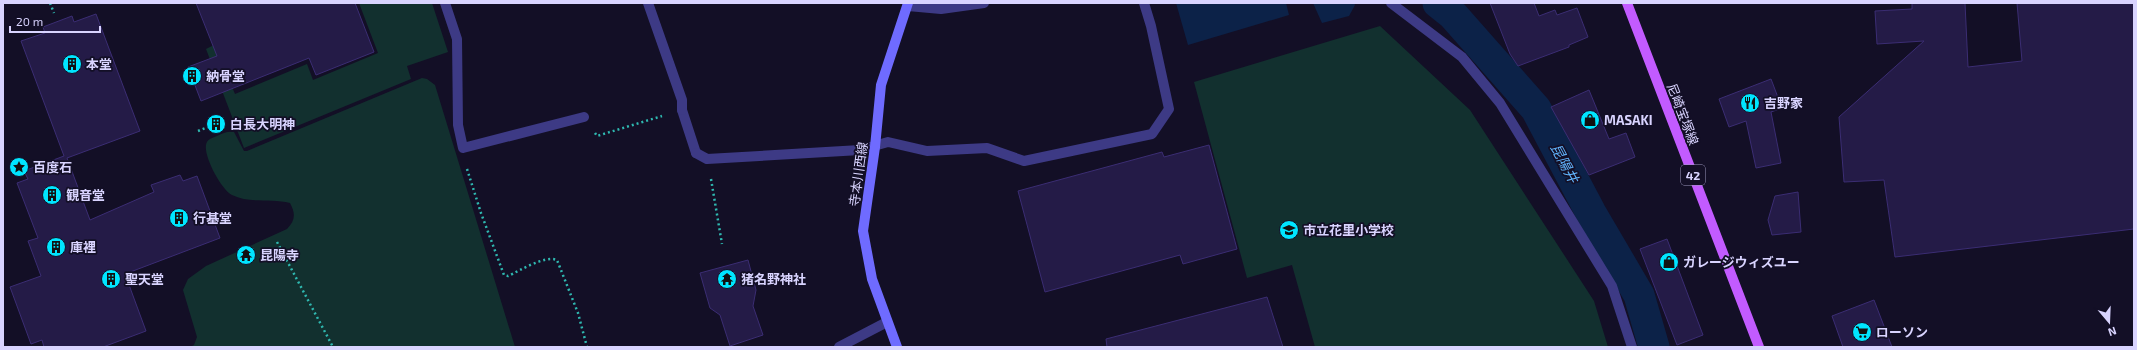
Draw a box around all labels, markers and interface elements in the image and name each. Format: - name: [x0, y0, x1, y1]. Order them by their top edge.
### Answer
- scale bar: [10, 8, 100, 34]
- text: 20 m: [16, 14, 43, 28]
- building icon: 本堂: [61, 53, 83, 75]
- place label: 本堂: [86, 56, 112, 72]
- building icon: 納骨堂: [181, 65, 203, 87]
- place label: 納骨堂: [206, 68, 245, 84]
- street label: 尼崎宝塚線: [1664, 81, 1702, 147]
- restaurant icon: 吉野家: [1739, 92, 1761, 114]
- place label: 吉野家: [1764, 95, 1803, 111]
- shop icon: MASAKI: [1579, 109, 1601, 131]
- place label: MASAKI: [1604, 112, 1653, 128]
- building icon: 白長大明神: [205, 113, 227, 135]
- place label: 白長大明神: [230, 116, 295, 132]
- water label: 昆陽井: [1548, 140, 1583, 187]
- street label: 寺本川西線: [846, 141, 870, 207]
- place icon: 百度石: [8, 156, 30, 178]
- place label: 百度石: [33, 159, 72, 175]
- road number: 42: [1681, 165, 1705, 185]
- building icon: 観音堂: [41, 184, 63, 206]
- place label: 観音堂: [66, 187, 105, 203]
- building icon: 行基堂: [168, 207, 190, 229]
- place label: 行基堂: [193, 210, 232, 226]
- school or university icon: 市立花里小学校: [1278, 219, 1300, 241]
- place label: 市立花里小学校: [1303, 222, 1394, 238]
- building icon: 庫裡: [45, 236, 67, 258]
- place label: 庫裡: [70, 239, 96, 255]
- temple icon: 昆陽寺: [235, 244, 257, 266]
- place label: 昆陽寺: [260, 247, 299, 263]
- shop icon: ガレージウィズユー: [1658, 251, 1680, 273]
- place label: ガレージウィズユー: [1683, 254, 1800, 270]
- building icon: 聖天堂: [100, 268, 122, 290]
- temple icon: 猪名野神社: [716, 268, 738, 290]
- place label: 聖天堂: [125, 271, 164, 287]
- place label: 猪名野神社: [741, 271, 806, 287]
- north arrow: [2089, 302, 2129, 342]
- supermarket icon: ローソン: [1851, 321, 1873, 343]
- place label: ローソン: [1876, 324, 1928, 340]
- text: N: [2106, 324, 2118, 339]

